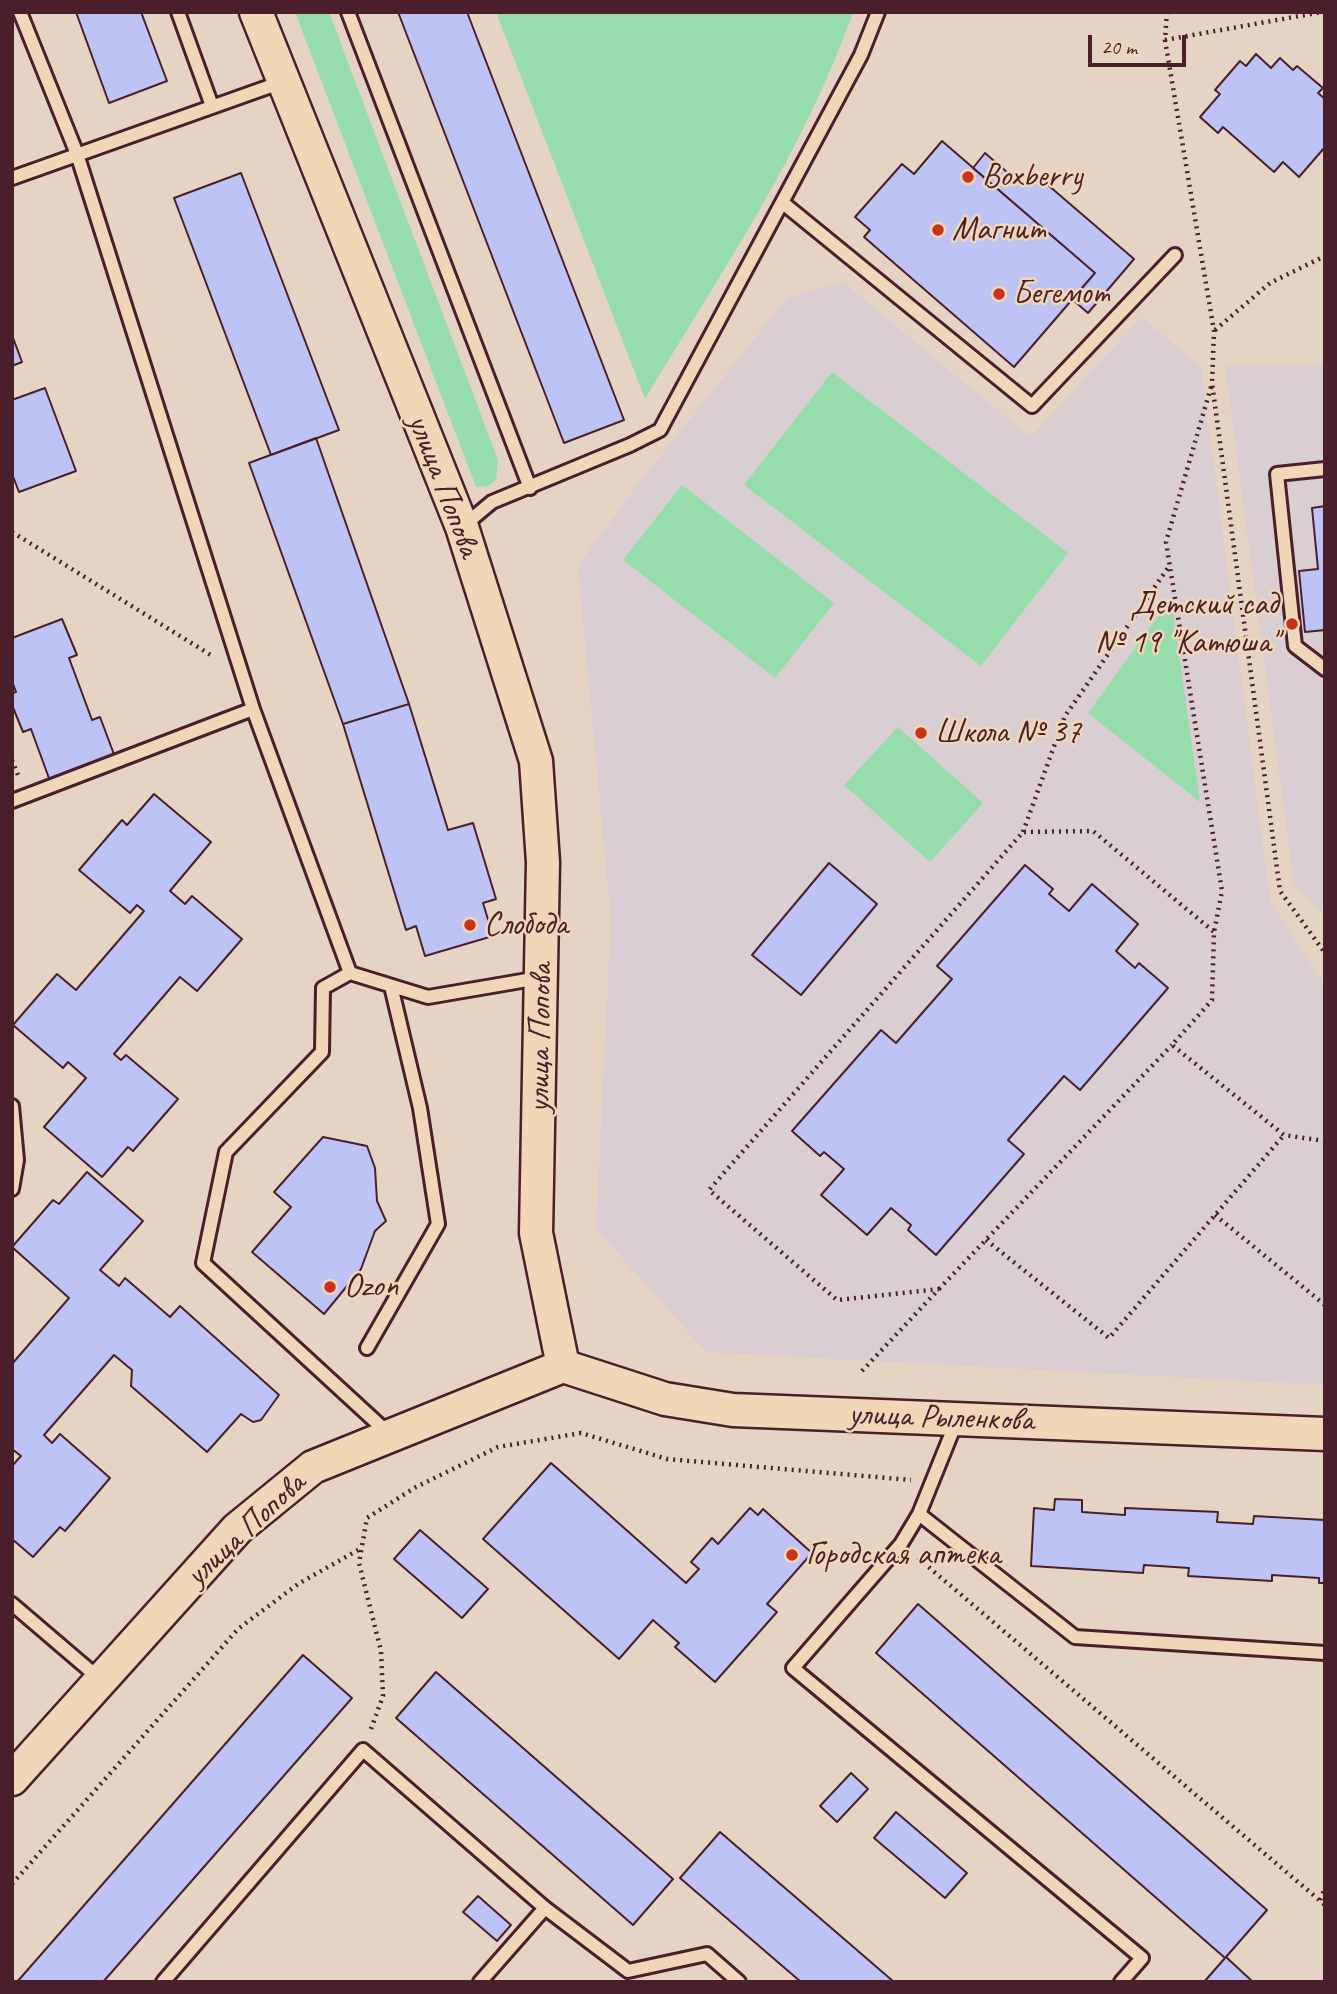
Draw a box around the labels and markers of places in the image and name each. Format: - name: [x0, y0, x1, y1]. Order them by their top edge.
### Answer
- place label: Boxberry: [982, 157, 1082, 197]
- marker: Boxberry: [960, 169, 976, 185]
- place label: Магнит: [952, 210, 1046, 250]
- marker: Магнит: [930, 222, 946, 238]
- place label: Бегемот: [1013, 274, 1110, 314]
- marker: Бегемот: [991, 286, 1007, 302]
- place label: Детский сад № 19 "Катюша": [1095, 585, 1278, 663]
- marker: Детский сад № 19 "Катюша": [1284, 616, 1300, 632]
- place label: Школа № 37: [935, 713, 1081, 753]
- marker: Школа № 37: [913, 725, 929, 741]
- place label: Слобода: [484, 905, 568, 945]
- marker: Слобода: [462, 917, 478, 933]
- place label: Ozon: [344, 1267, 398, 1307]
- marker: Ozon: [322, 1279, 338, 1295]
- place label: Городская аптека: [806, 1535, 1000, 1575]
- marker: Городская аптека: [784, 1547, 800, 1563]

